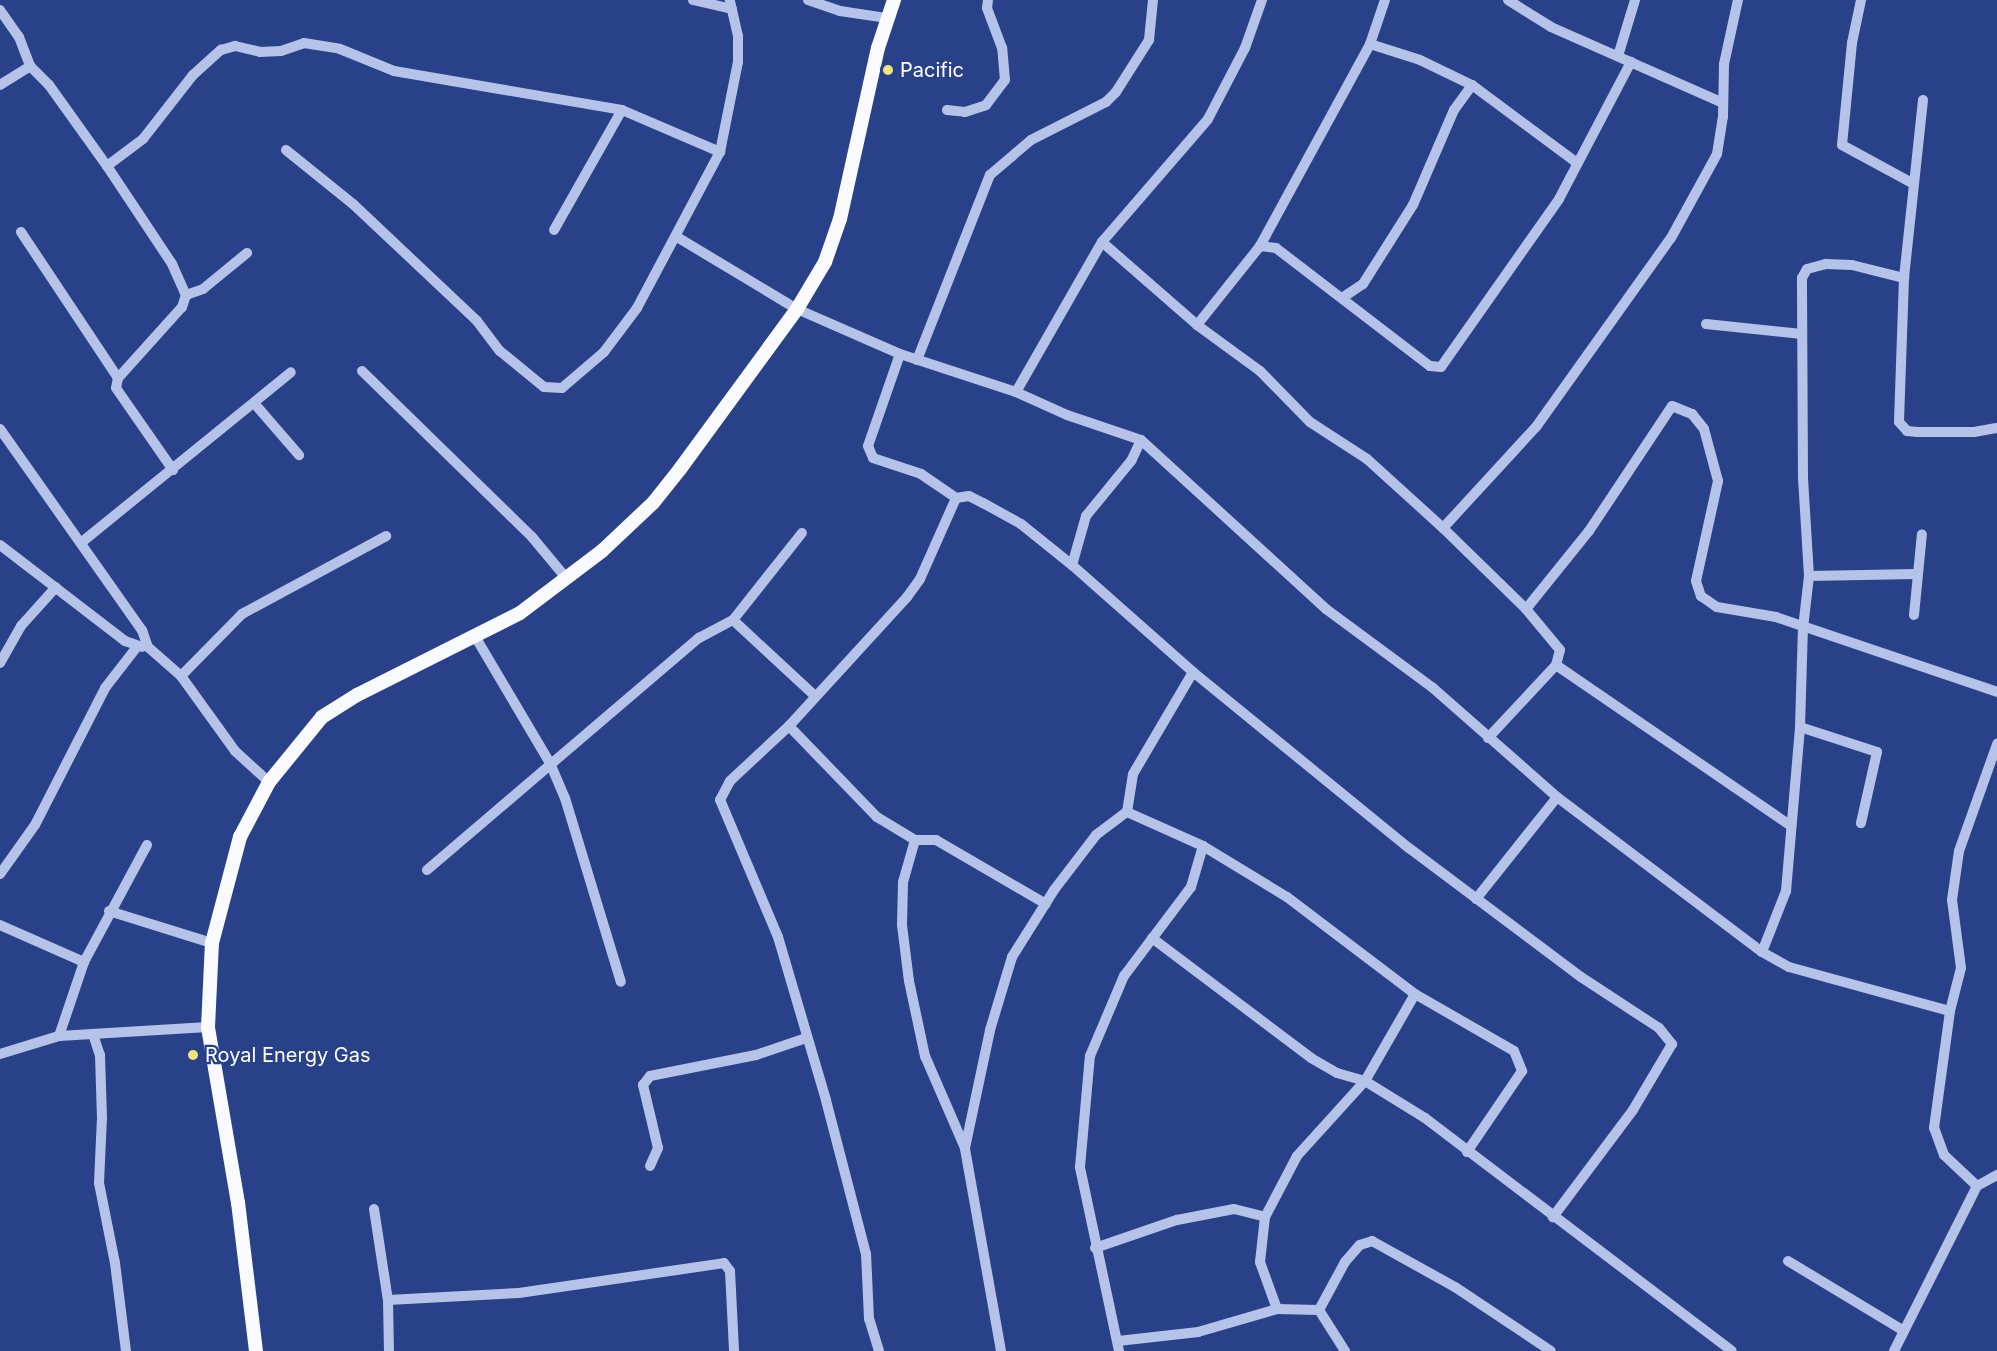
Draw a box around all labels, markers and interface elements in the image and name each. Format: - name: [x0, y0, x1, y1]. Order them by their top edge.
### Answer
- place label: Pacific: [900, 58, 964, 82]
- marker: Pacific: [881, 63, 895, 77]
- place label: Royal Energy Gas: [205, 1043, 371, 1067]
- marker: Royal Energy Gas: [186, 1048, 200, 1062]

